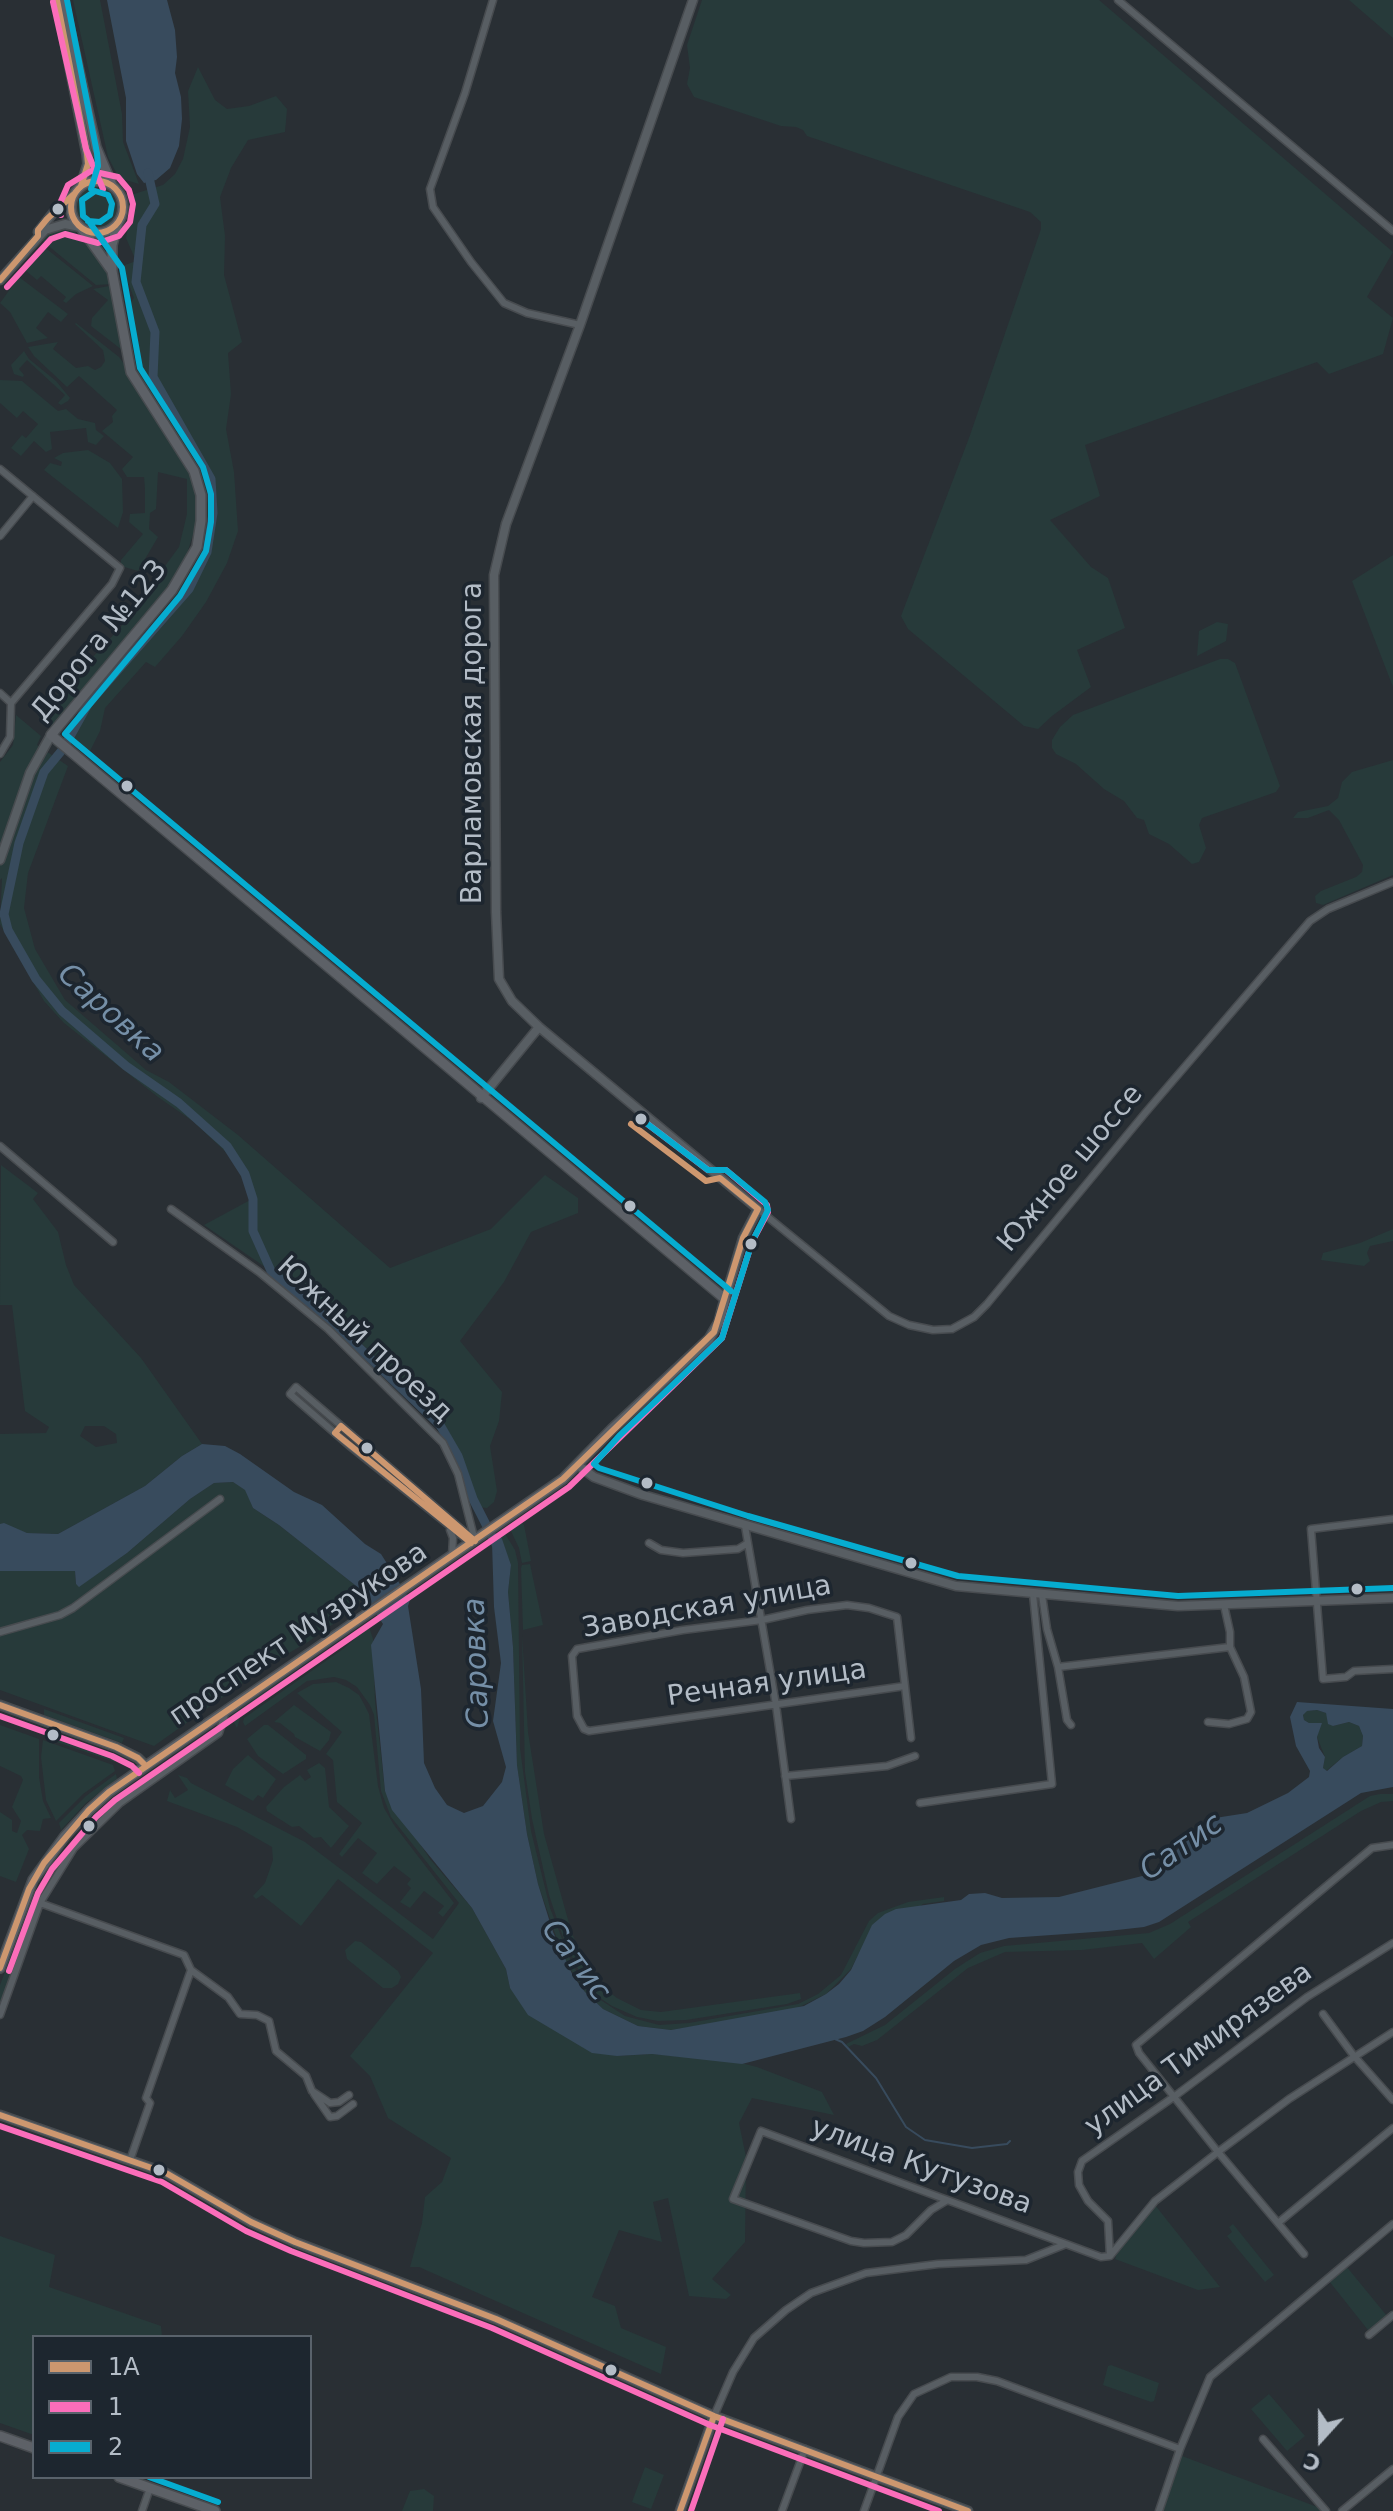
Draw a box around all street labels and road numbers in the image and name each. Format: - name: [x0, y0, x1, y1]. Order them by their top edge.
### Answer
- street label: Дорога №123: [25, 554, 175, 728]
- street label: Варламовская дорога: [457, 582, 491, 904]
- street label: Южное шоссе: [991, 1079, 1151, 1259]
- street label: Южный проезд: [269, 1250, 459, 1430]
- street label: проспект Музрукова: [164, 1536, 434, 1734]
- street label: Заводская улица: [580, 1570, 834, 1646]
- street label: Речная улица: [665, 1653, 869, 1715]
- street label: улица Тимирязева: [1079, 1956, 1319, 2144]
- street label: улица Кутузова: [806, 2111, 1036, 2223]

